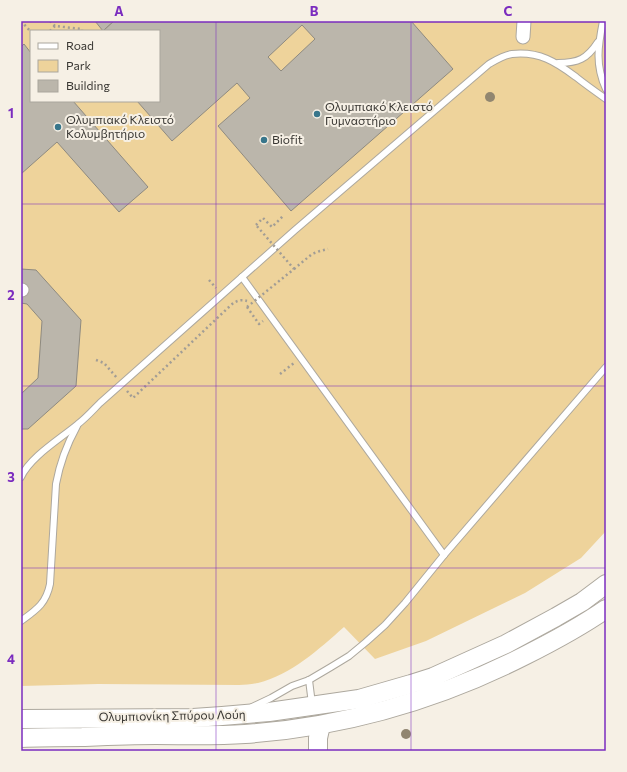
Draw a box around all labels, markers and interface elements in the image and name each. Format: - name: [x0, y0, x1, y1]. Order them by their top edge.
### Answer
- text: A: [114, 3, 124, 19]
- text: B: [310, 3, 319, 19]
- text: C: [504, 3, 513, 19]
- legend: [30, 30, 160, 102]
- text: Road: [66, 38, 94, 52]
- text: Park: [66, 58, 92, 72]
- text: Building: [66, 78, 110, 92]
- place label: Ολυμπιακό Κλειστό Γυμναστήριο: [325, 99, 433, 127]
- text: 1: [8, 105, 14, 121]
- marker: Ολυμπιακό Κλειστό Γυμναστήριο: [312, 109, 322, 119]
- place label: Ολυμπιακό Κλειστό Κολυμβητήριο: [66, 112, 174, 140]
- marker: Ολυμπιακό Κλειστό Κολυμβητήριο: [53, 122, 63, 132]
- place label: Biofit: [272, 132, 303, 146]
- marker: Biofit: [259, 135, 269, 145]
- text: 2: [7, 287, 15, 303]
- text: 3: [7, 469, 15, 485]
- text: 4: [7, 651, 15, 667]
- street label: Ολυμπιονίκη Σπύρου Λούη: [98, 707, 246, 723]

